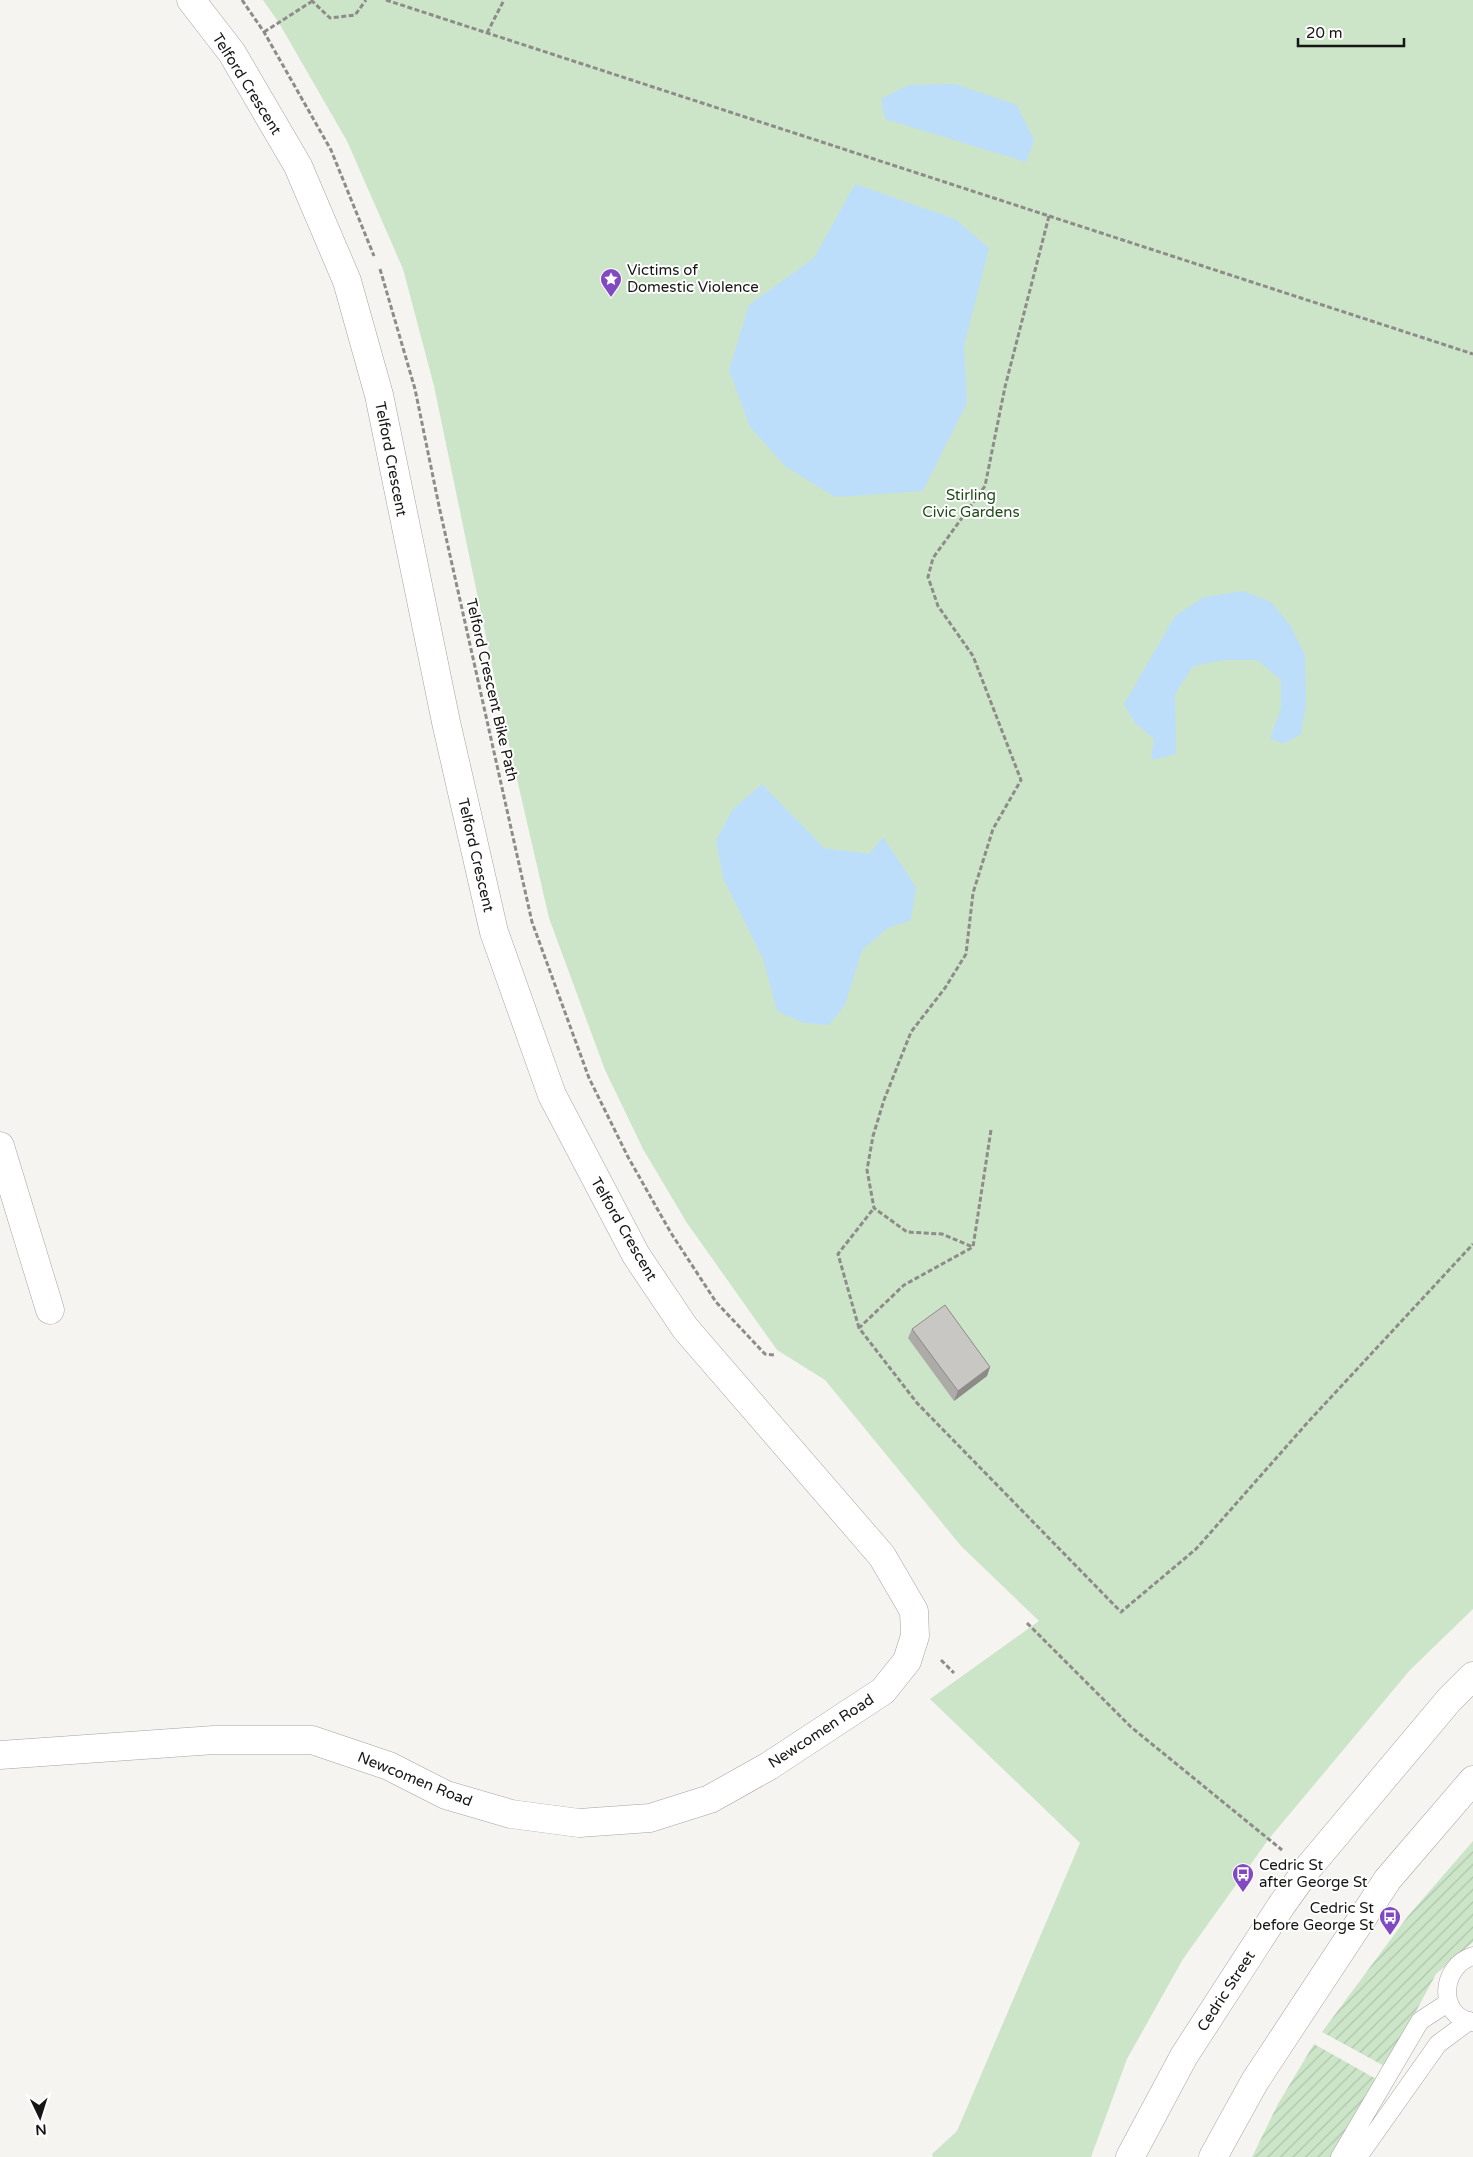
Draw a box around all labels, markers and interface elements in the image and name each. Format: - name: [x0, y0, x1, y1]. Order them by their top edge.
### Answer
- scale bar: [1298, 15, 1404, 47]
- text: 20 m: [1306, 24, 1343, 42]
- street label: Telford Crescent: [209, 30, 286, 138]
- place label: Victims of Domestic Violence: [627, 261, 759, 296]
- place icon: Victims of Domestic Violence: [599, 267, 623, 298]
- street label: Telford Crescent: [371, 400, 411, 518]
- park label: Stirling Civic Gardens: [922, 486, 1020, 521]
- street label: Telford Crescent Bike Path: [462, 597, 522, 783]
- street label: Telford Crescent: [454, 796, 498, 914]
- street label: Telford Crescent: [587, 1174, 661, 1284]
- street label: Newcomen Road: [765, 1690, 877, 1772]
- street label: Newcomen Road: [355, 1748, 475, 1810]
- place label: Cedric St after George St: [1259, 1856, 1368, 1891]
- bus stop icon: Cedric St after George St: [1231, 1862, 1255, 1893]
- place label: Cedric St before George St: [1253, 1899, 1374, 1934]
- bus stop icon: Cedric St before George St: [1378, 1905, 1402, 1936]
- street label: Cedric Street: [1193, 1947, 1259, 2035]
- north arrow: [15, 2092, 65, 2142]
- text: N: [35, 2121, 47, 2138]

